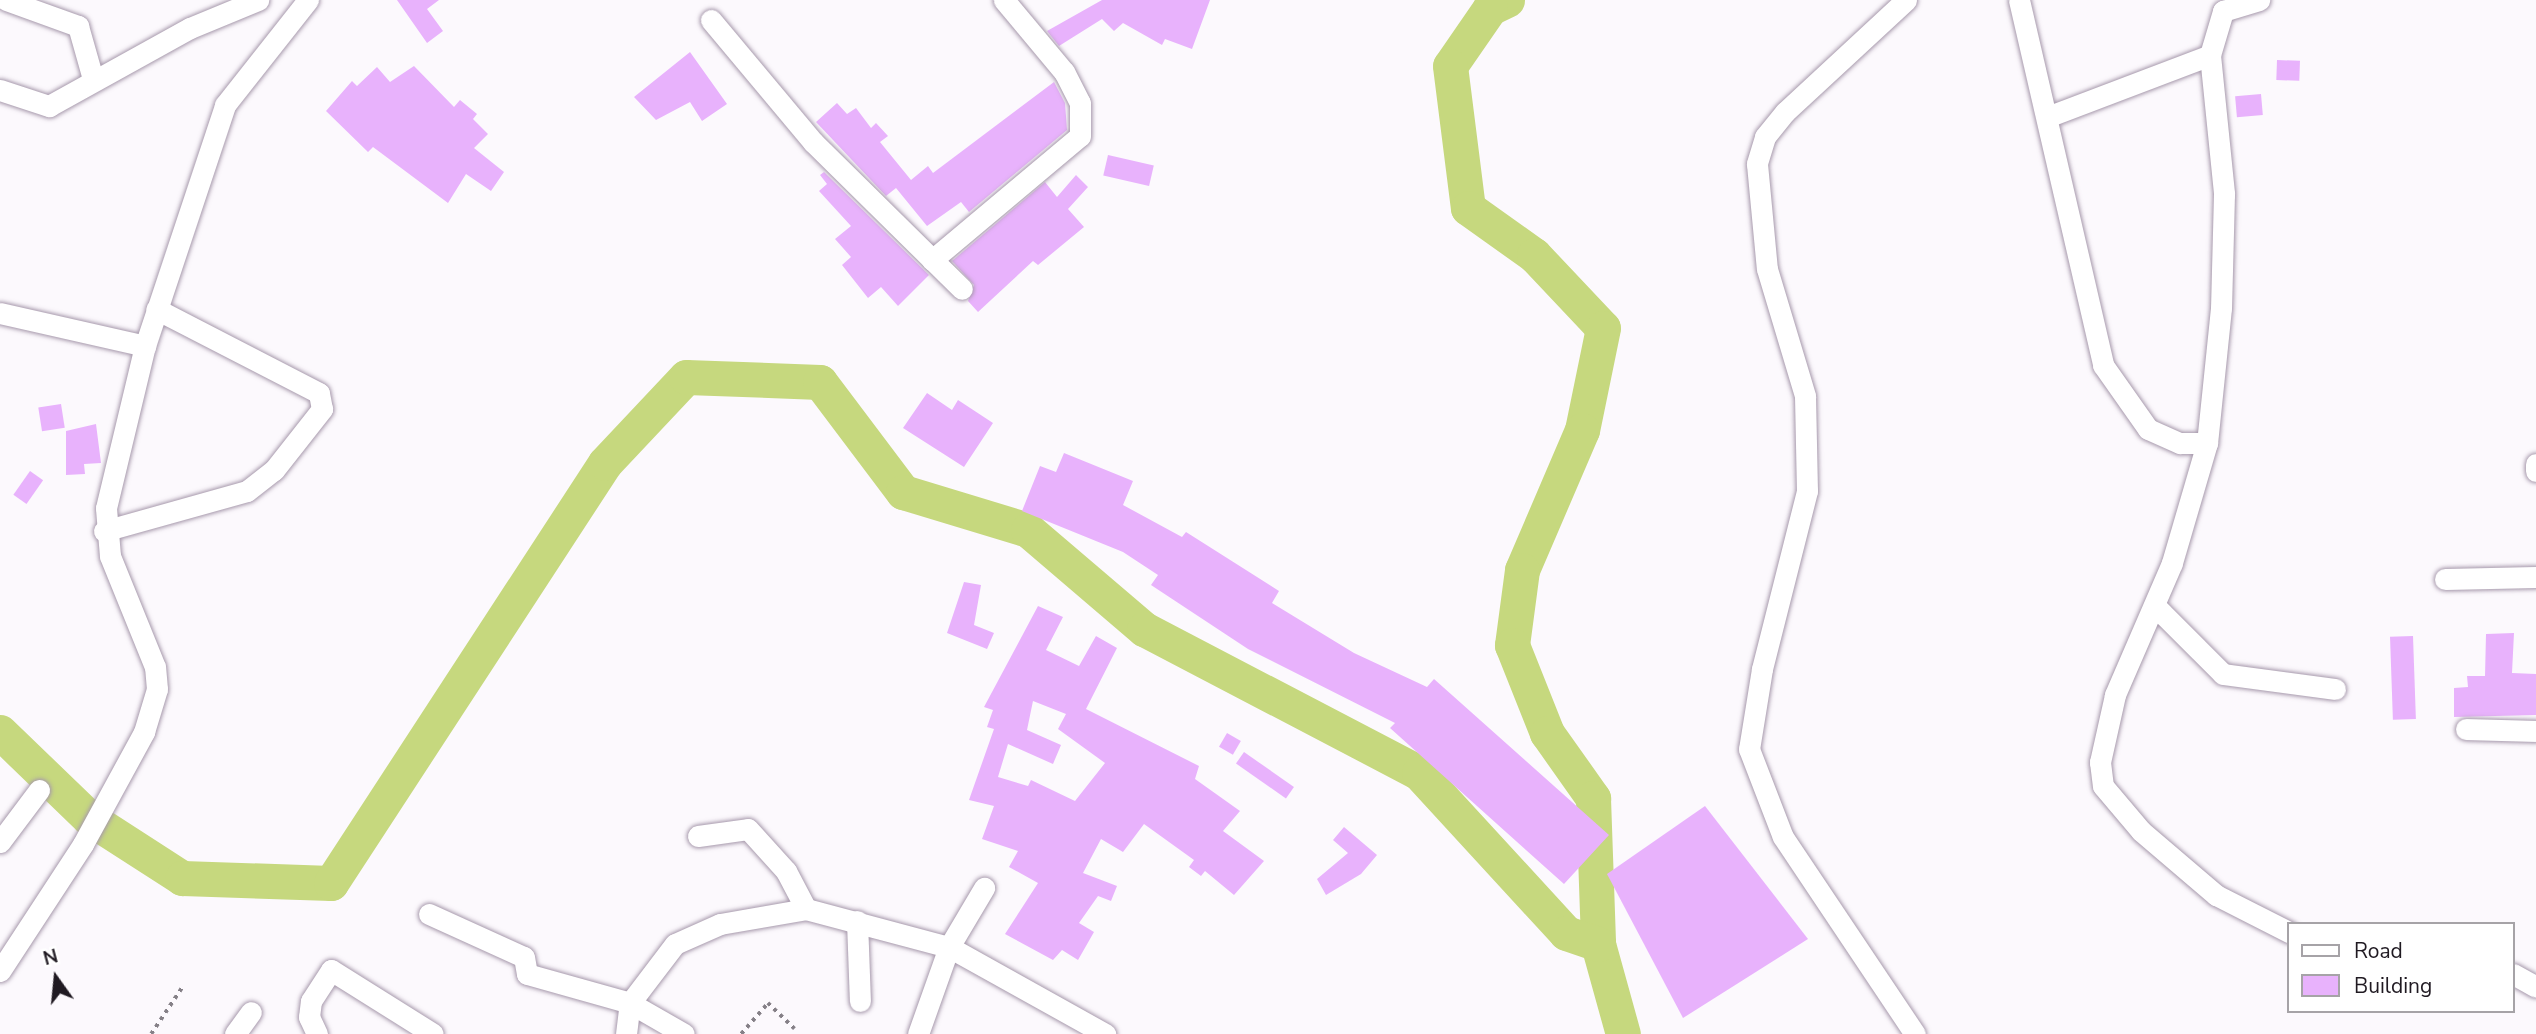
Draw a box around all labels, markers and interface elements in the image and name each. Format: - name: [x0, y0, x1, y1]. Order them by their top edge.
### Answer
- legend: [2288, 922, 2515, 1013]
- text: Road: [2354, 937, 2403, 965]
- north arrow: [21, 943, 91, 1013]
- text: N: [40, 943, 61, 972]
- text: Building: [2354, 972, 2432, 1000]

